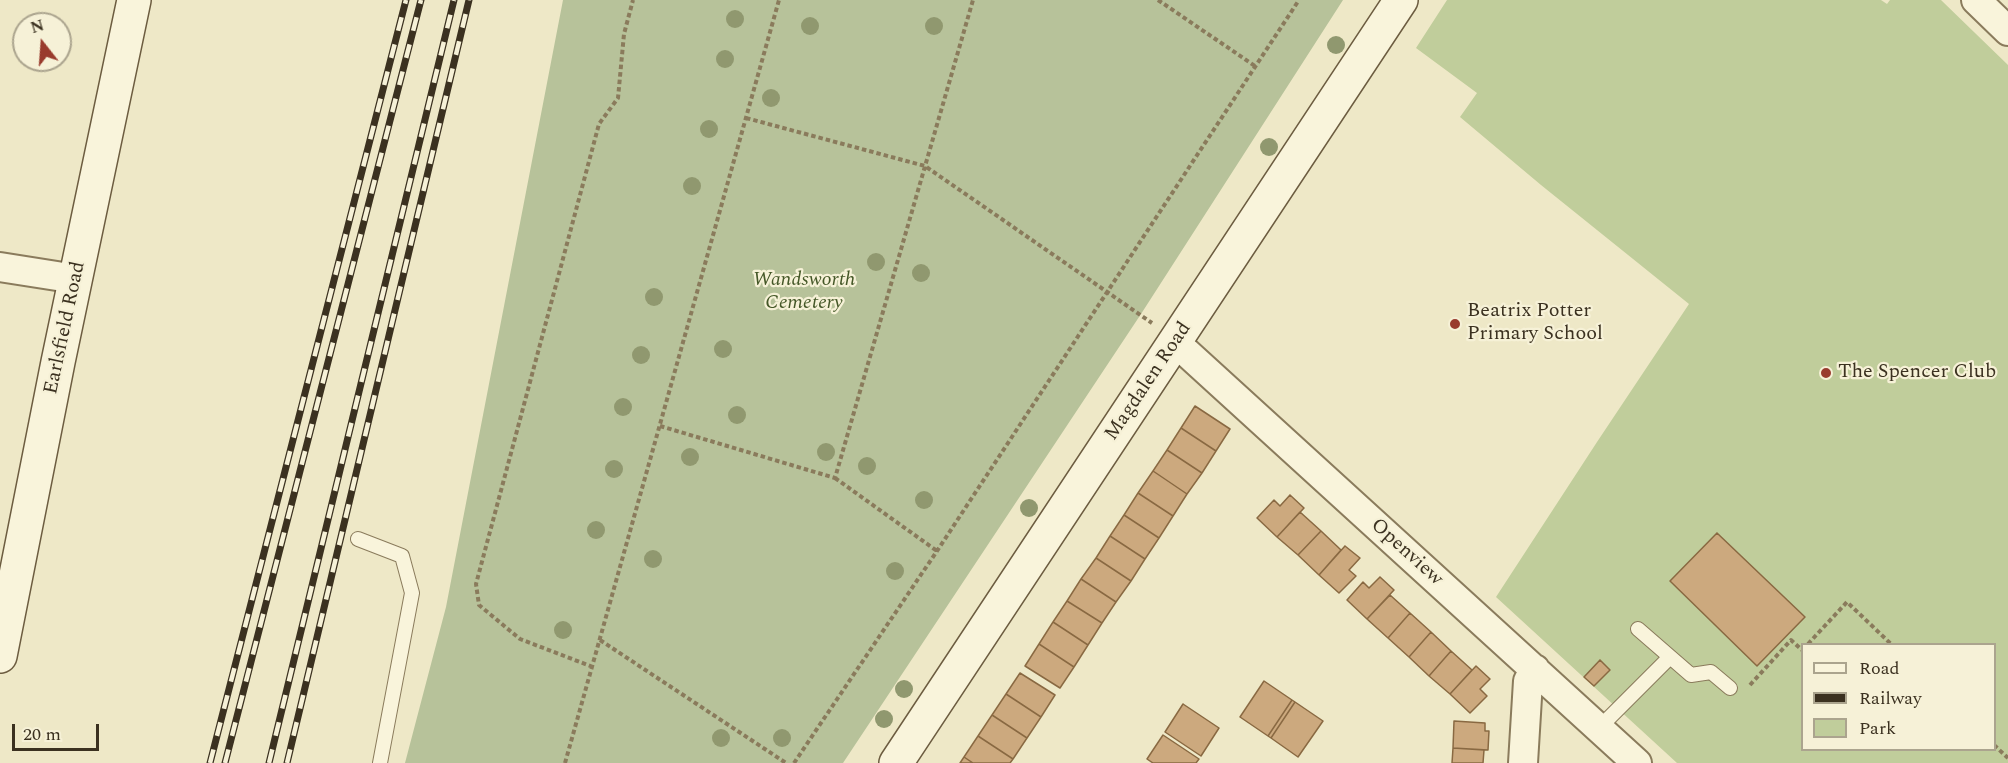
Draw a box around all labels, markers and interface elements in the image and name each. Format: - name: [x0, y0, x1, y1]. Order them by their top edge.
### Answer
- north arrow: [12, 12, 72, 72]
- text: N: [28, 13, 47, 40]
- street label: Earlsfield Road: [40, 259, 92, 397]
- park label: Wandsworth Cemetery: [753, 269, 855, 316]
- place label: Beatrix Potter Primary School: [1467, 300, 1603, 347]
- marker: Beatrix Potter Primary School: [1448, 317, 1462, 331]
- street label: Magdalen Road: [1101, 318, 1197, 446]
- place label: The Spencer Club: [1838, 361, 1996, 385]
- marker: The Spencer Club: [1819, 366, 1833, 380]
- street label: Openview: [1365, 514, 1447, 592]
- legend: [1801, 643, 1996, 751]
- text: Road: [1859, 655, 1900, 682]
- text: Railway: [1859, 685, 1922, 712]
- scale bar: [15, 712, 102, 750]
- text: Park: [1859, 715, 1896, 742]
- text: 20 m: [23, 721, 61, 748]

